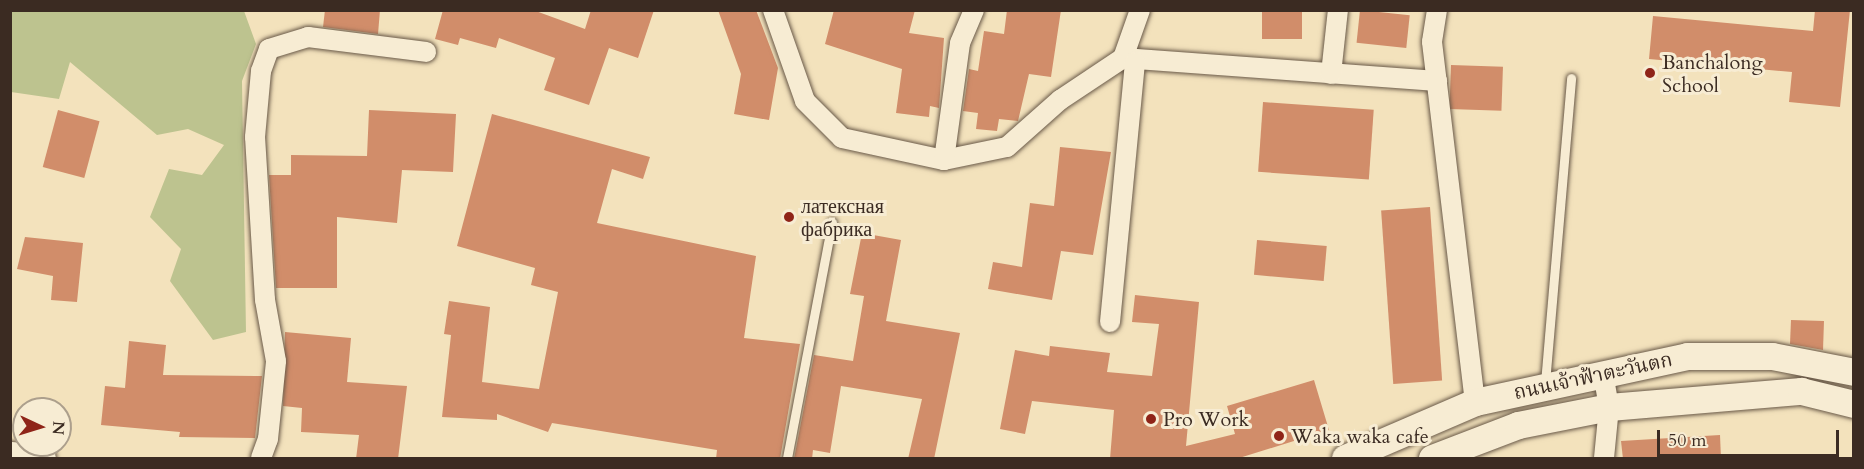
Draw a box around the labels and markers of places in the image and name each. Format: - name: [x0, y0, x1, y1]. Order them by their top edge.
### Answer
- place label: Banchalong School: [1662, 50, 1763, 97]
- marker: Banchalong School: [1643, 66, 1657, 80]
- place label: латексная фабрика: [801, 194, 884, 241]
- marker: латексная фабрика: [782, 210, 796, 224]
- place label: Pro Work: [1163, 407, 1249, 431]
- marker: Pro Work: [1144, 412, 1158, 426]
- place label: Waka waka cafe: [1291, 424, 1429, 448]
- marker: Waka waka cafe: [1272, 429, 1286, 443]

